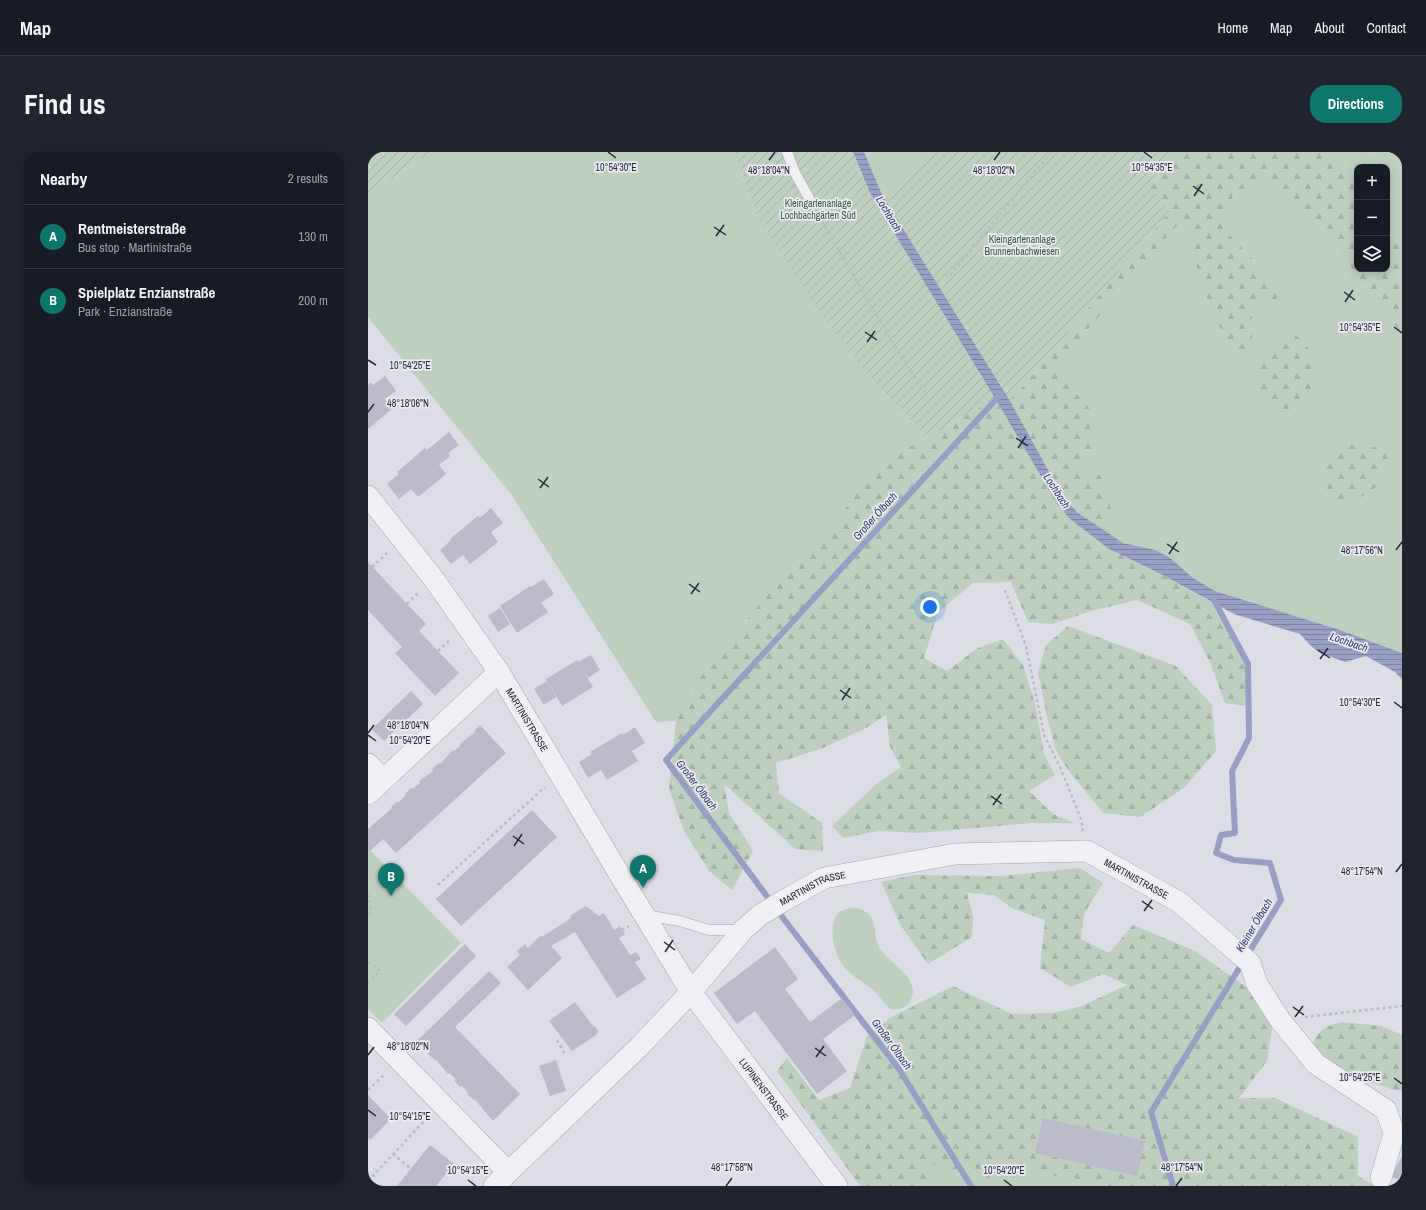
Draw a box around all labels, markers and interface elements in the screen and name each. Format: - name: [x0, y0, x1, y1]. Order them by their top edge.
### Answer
- text: Map: [20, 15, 51, 41]
- text: Home: [1217, 19, 1248, 37]
- text: Map: [1270, 19, 1292, 37]
- text: About: [1314, 19, 1344, 37]
- text: Contact: [1366, 19, 1406, 37]
- text: Find us: [24, 85, 106, 123]
- button: Directions: [1310, 85, 1402, 123]
- text: 10°54'30"E: [595, 161, 637, 174]
- text: 10°54'35"E: [1131, 161, 1173, 174]
- text: 48°18'04"N: [748, 164, 790, 177]
- text: 48°18'02"N: [973, 164, 1015, 177]
- map controls: [1354, 164, 1390, 272]
- button: +: [1354, 164, 1390, 200]
- text: Nearby: [40, 167, 87, 190]
- text: 2 results: [288, 170, 328, 187]
- water label: Lochbach: [873, 194, 905, 234]
- park label: Kleingartenanlage Lochbachgärten Süd: [780, 197, 856, 222]
- button: −: [1354, 200, 1390, 236]
- text: Rentmeisterstraße: [78, 218, 186, 239]
- text: A: [49, 228, 57, 245]
- text: 130 m: [298, 228, 328, 245]
- park label: Kleingartenanlage Brunnenbachwiesen: [985, 233, 1059, 258]
- button: layers: [1354, 236, 1390, 272]
- text: Bus stop · Martinistraße: [78, 239, 192, 256]
- text: Spielplatz Enzianstraße: [78, 282, 215, 303]
- text: B: [49, 292, 57, 309]
- text: 200 m: [298, 292, 328, 309]
- text: Park · Enzianstraße: [78, 303, 172, 320]
- text: 10°54'35"E: [1339, 321, 1381, 334]
- text: 10°54'25"E: [389, 359, 431, 372]
- text: 48°18'06"N: [387, 397, 429, 410]
- water label: Lochbach: [1040, 471, 1074, 511]
- water label: Großer Ölbach: [850, 489, 900, 543]
- text: 48°17'56"N: [1341, 544, 1383, 557]
- your location: [920, 597, 940, 617]
- water label: Lochbach: [1328, 629, 1370, 655]
- street label: MARTINISTRASSE: [503, 685, 551, 754]
- text: 10°54'30"E: [1339, 696, 1381, 709]
- text: 48°18'04"N: [387, 719, 429, 732]
- text: 10°54'20"E: [389, 734, 431, 747]
- water label: Großer Ölbach: [673, 757, 721, 813]
- pin: A: [630, 855, 656, 888]
- street label: MARTINISTRASSE: [1102, 855, 1171, 902]
- pin: B: [378, 863, 404, 896]
- text: 48°17'54"N: [1341, 865, 1383, 878]
- street label: MARTINISTRASSE: [777, 868, 847, 908]
- water label: Kleiner Ölbach: [1233, 896, 1275, 954]
- water label: Großer Ölbach: [869, 1016, 915, 1072]
- text: 48°18'02"N: [387, 1040, 429, 1053]
- street label: LUPINENSTRASSE: [737, 1055, 791, 1122]
- text: 10°54'25"E: [1339, 1071, 1381, 1084]
- text: 10°54'15"E: [389, 1110, 431, 1123]
- text: 48°17'58"N: [711, 1161, 753, 1174]
- text: 48°17'54"N: [1161, 1161, 1203, 1174]
- text: 10°54'15"E: [447, 1164, 489, 1177]
- text: 10°54'20"E: [983, 1164, 1025, 1177]

